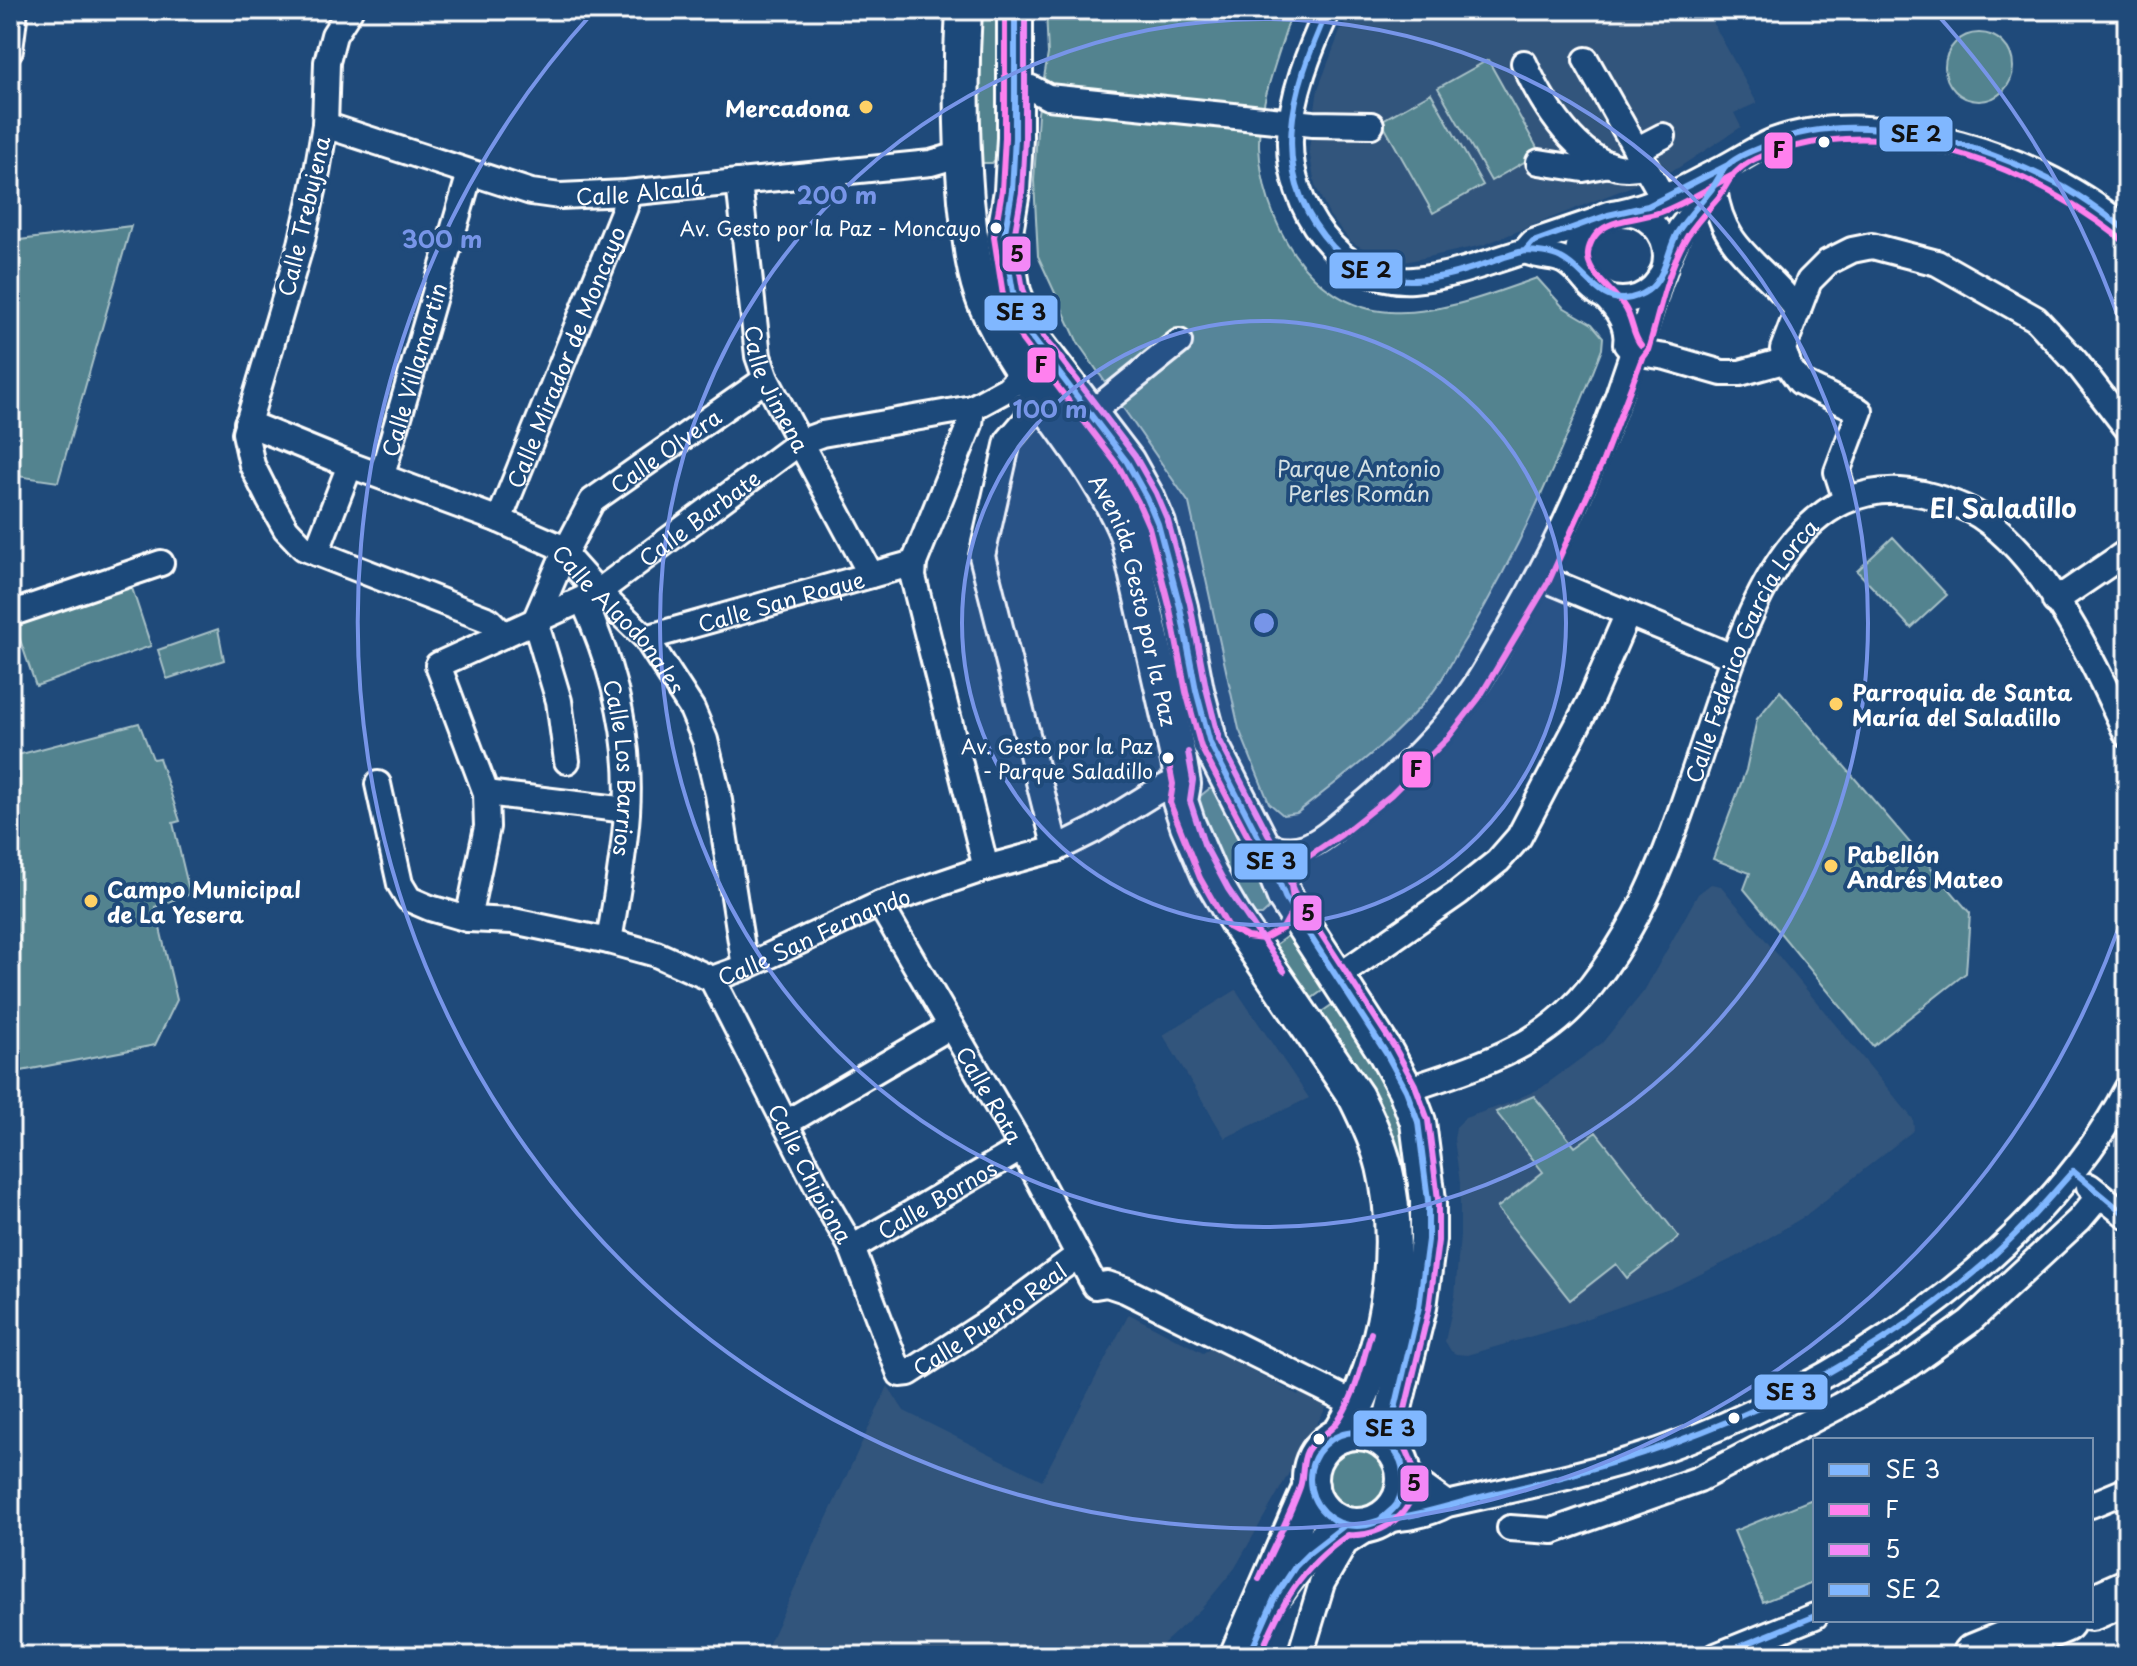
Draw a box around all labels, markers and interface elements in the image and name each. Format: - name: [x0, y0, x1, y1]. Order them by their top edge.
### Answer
- place label: Mercadona: [725, 91, 850, 124]
- marker: Mercadona: [857, 98, 875, 116]
- line badge: SE 2: [1878, 115, 1954, 153]
- text: SE 2: [1890, 116, 1942, 149]
- line badge: F: [1763, 131, 1794, 170]
- street label: Calle Trebujena: [269, 132, 338, 299]
- text: F: [1773, 132, 1786, 165]
- unlabelled marker: [1816, 134, 1832, 150]
- street label: Calle Alcalá: [575, 169, 706, 212]
- text: 200 m: [797, 176, 877, 212]
- place label: Av. Gesto por la Paz - Moncayo: [680, 213, 981, 243]
- text: 300 m: [401, 220, 483, 256]
- marker: Av. Gesto por la Paz - Moncayo: [988, 220, 1004, 236]
- street label: Calle Mirador de Moncayo: [497, 221, 632, 493]
- line badge: 5: [1001, 235, 1032, 273]
- text: 5: [1010, 236, 1024, 269]
- line badge: SE 2: [1328, 251, 1404, 290]
- text: SE 2: [1340, 252, 1392, 285]
- street label: Calle Villamartin: [372, 278, 454, 460]
- line badge: SE 3: [983, 294, 1059, 332]
- text: SE 3: [996, 294, 1046, 327]
- street label: Calle Jimena: [738, 323, 819, 458]
- line badge: F: [1026, 346, 1057, 384]
- text: F: [1035, 347, 1048, 380]
- text: 100 m: [1013, 390, 1087, 426]
- street label: Calle Olvera: [602, 399, 728, 501]
- park label: Parque Antonio Perles Román: [1277, 451, 1441, 509]
- street label: Calle Barbate: [631, 461, 767, 574]
- street label: Avenida Gesto por la Paz: [1082, 467, 1187, 729]
- district label: El Saladillo: [1930, 488, 2076, 527]
- street label: Calle Federico García Lorca: [1675, 509, 1826, 787]
- street label: Calle Algodonales: [546, 536, 694, 700]
- street label: Calle San Roque: [694, 561, 868, 639]
- centre of rings: [1250, 609, 1278, 637]
- place label: Parroquia de Santa María del Saladillo: [1852, 675, 2073, 733]
- street label: Calle Los Barrios: [596, 676, 644, 858]
- marker: Parroquia de Santa María del Saladillo: [1827, 695, 1845, 713]
- place label: Av. Gesto por la Paz - Parque Saladillo: [961, 731, 1153, 786]
- marker: Av. Gesto por la Paz - Parque Saladillo: [1160, 750, 1176, 766]
- line badge: F: [1401, 750, 1432, 789]
- text: F: [1410, 751, 1423, 784]
- place label: Pabellón Andrés Mateo: [1847, 837, 2003, 895]
- line badge: SE 3: [1233, 842, 1309, 881]
- text: SE 3: [1246, 843, 1296, 876]
- marker: Pabellón Andrés Mateo: [1822, 857, 1840, 875]
- place label: Campo Municipal de La Yesera: [107, 872, 301, 930]
- street label: Calle San Fernando: [712, 879, 914, 992]
- marker: Campo Municipal de La Yesera: [82, 892, 100, 910]
- line badge: 5: [1292, 894, 1323, 932]
- text: 5: [1301, 895, 1315, 928]
- street label: Calle Rota: [949, 1039, 1032, 1149]
- street label: Calle Chipiona: [761, 1097, 862, 1249]
- street label: Calle Bornos: [871, 1150, 1002, 1246]
- street label: Calle Puerto Real: [905, 1253, 1073, 1383]
- line badge: SE 3: [1753, 1373, 1829, 1411]
- text: SE 3: [1766, 1374, 1816, 1407]
- line badge: SE 3: [1352, 1409, 1428, 1448]
- text: SE 3: [1365, 1410, 1415, 1443]
- unlabelled marker: [1726, 1410, 1742, 1426]
- unlabelled marker: [1311, 1431, 1327, 1447]
- legend: [1813, 1438, 2093, 1622]
- text: SE 3: [1885, 1450, 1940, 1486]
- line badge: 5: [1399, 1464, 1430, 1503]
- text: 5: [1407, 1465, 1421, 1498]
- text: F: [1885, 1490, 1899, 1526]
- text: 5: [1885, 1530, 1900, 1566]
- text: SE 2: [1885, 1570, 1941, 1606]

